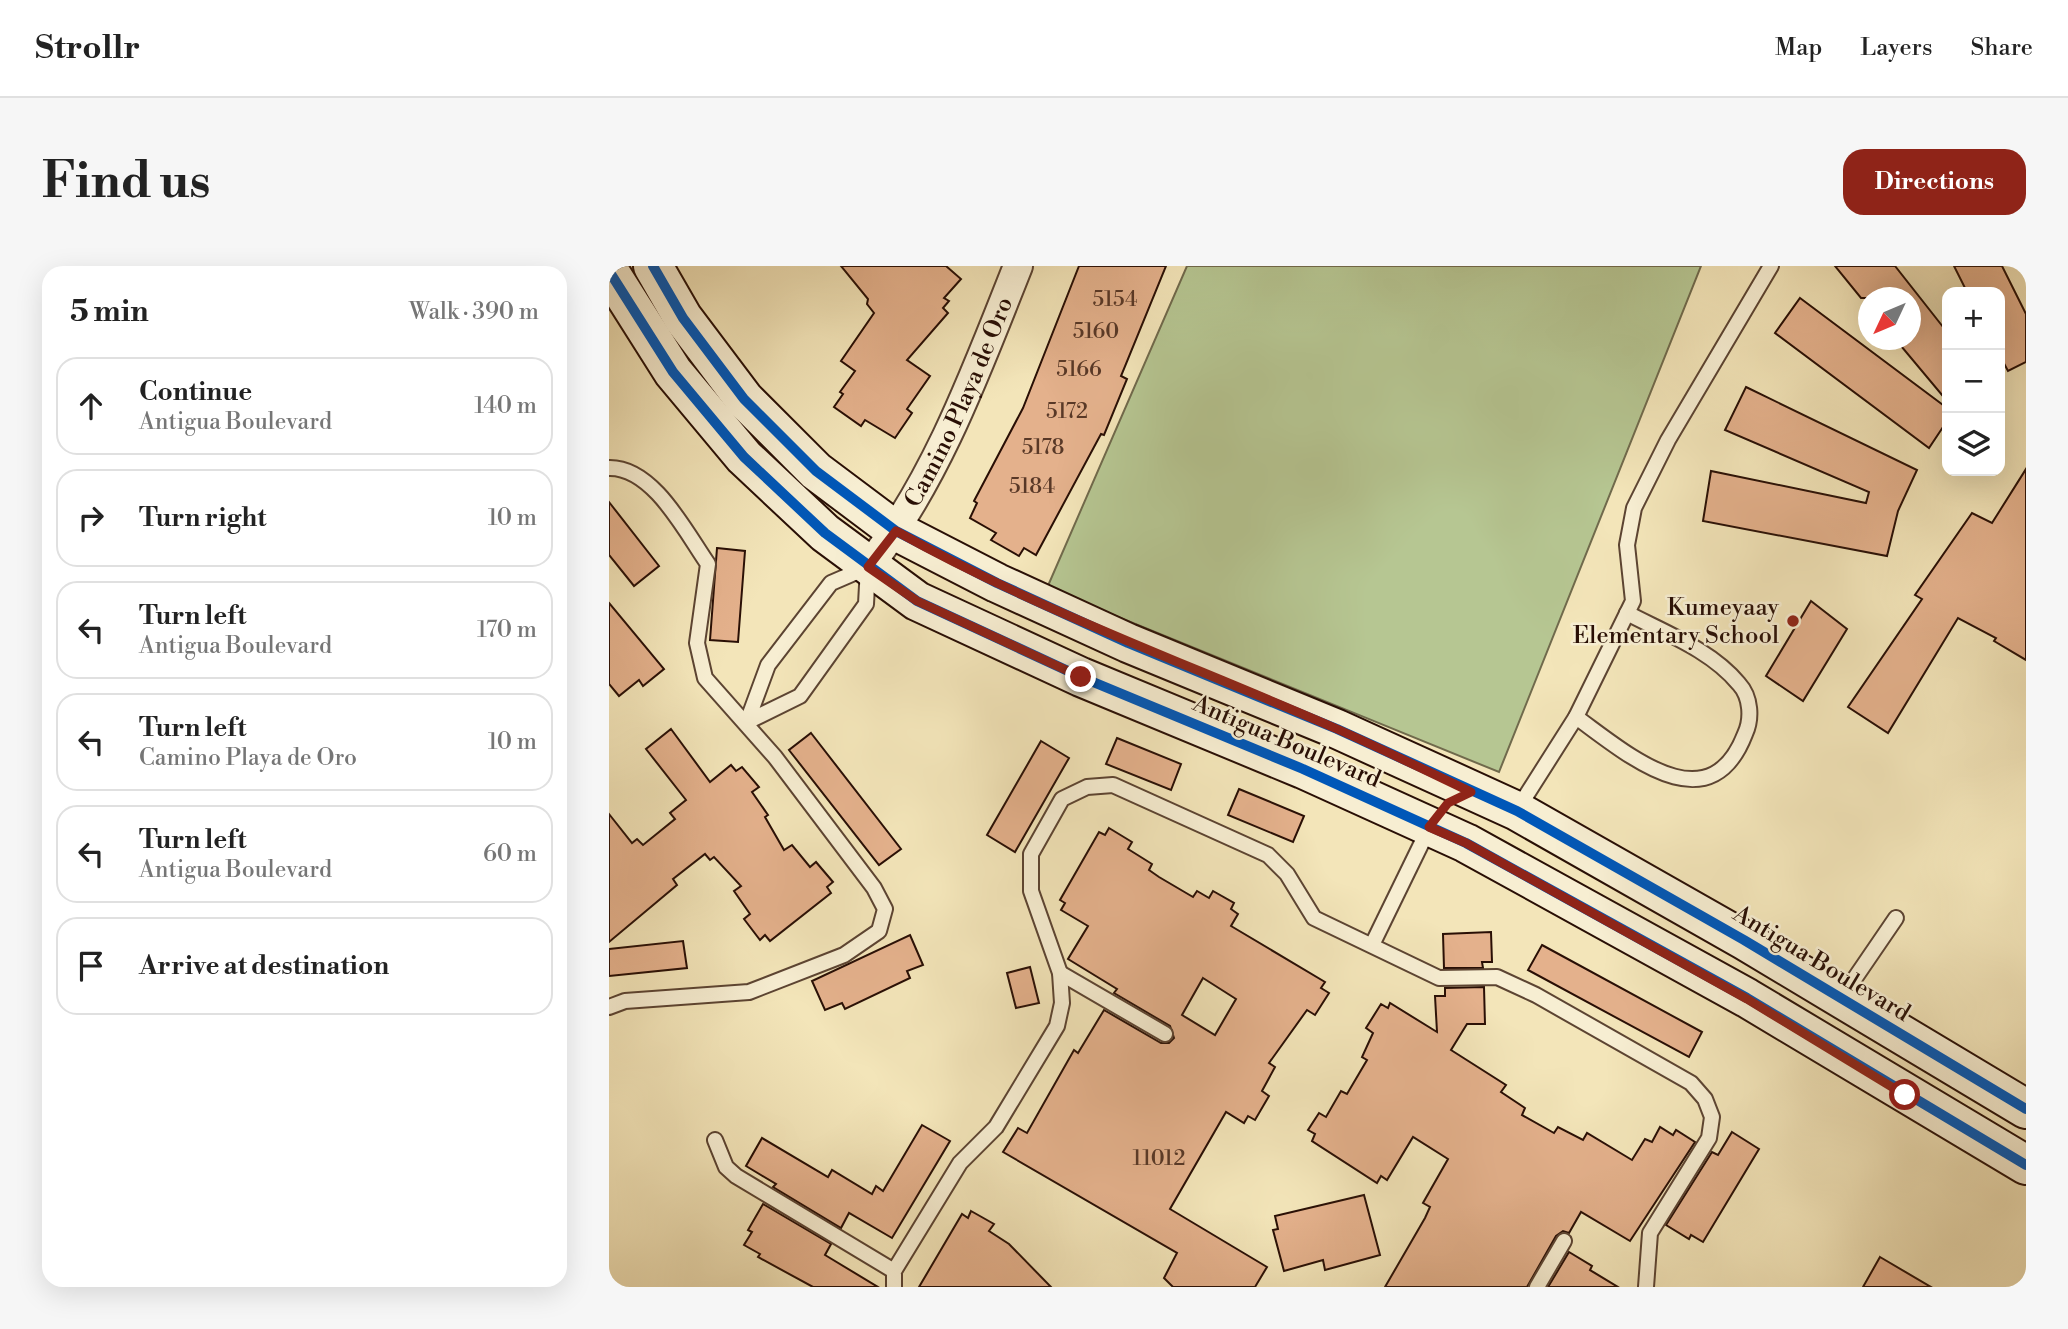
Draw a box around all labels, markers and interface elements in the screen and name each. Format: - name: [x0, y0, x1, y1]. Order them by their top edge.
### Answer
- text: Strollr: [35, 28, 140, 69]
- text: Map: [1775, 33, 1822, 63]
- text: Layers: [1860, 33, 1932, 63]
- text: Share: [1970, 33, 2033, 63]
- button: Directions: [1843, 149, 2026, 215]
- text: Find us: [42, 152, 211, 213]
- house number: 5154: [1092, 287, 1138, 313]
- north arrow: [1858, 287, 1921, 350]
- map controls: [1942, 287, 2005, 476]
- button: +: [1942, 287, 2005, 350]
- text: 5 min: [70, 293, 149, 331]
- street label: Camino Playa de Oro: [898, 293, 1020, 513]
- text: Walk · 390 m: [409, 298, 539, 326]
- house number: 5160: [1073, 319, 1119, 345]
- button: −: [1942, 350, 2005, 413]
- house number: 5166: [1056, 357, 1102, 383]
- text: Continue: [139, 376, 252, 408]
- icon: ahead: [72, 387, 110, 425]
- text: 140 m: [474, 392, 537, 420]
- house number: 5172: [1046, 399, 1088, 425]
- text: Antigua Boulevard: [139, 408, 332, 436]
- button: layers: [1942, 413, 2005, 476]
- house number: 5178: [1022, 435, 1064, 461]
- house number: 5184: [1009, 474, 1055, 500]
- icon: right: [72, 499, 110, 537]
- text: Turn right: [139, 502, 267, 534]
- text: 10 m: [488, 504, 537, 532]
- place label: Kumeyaay Elementary School: [1573, 593, 1779, 651]
- text: Turn left: [139, 600, 247, 632]
- icon: left: [72, 611, 110, 649]
- marker: Kumeyaay Elementary School: [1785, 613, 1801, 629]
- text: 170 m: [477, 616, 537, 644]
- text: Antigua Boulevard: [139, 632, 332, 660]
- route end: [1065, 661, 1096, 692]
- street label: Antigua Boulevard: [1187, 688, 1385, 795]
- text: Turn left: [139, 712, 247, 744]
- icon: left: [72, 723, 110, 761]
- text: 10 m: [488, 728, 537, 756]
- text: Camino Playa de Oro: [139, 744, 357, 772]
- text: Turn left: [139, 824, 247, 856]
- icon: left: [72, 835, 110, 873]
- text: 60 m: [483, 840, 537, 868]
- text: Antigua Boulevard: [139, 856, 332, 884]
- street label: Antigua Boulevard: [1727, 899, 1916, 1029]
- icon: arrive: [72, 947, 110, 985]
- text: Arrive at destination: [139, 950, 389, 982]
- route start: [1889, 1079, 1920, 1110]
- house number: 11012: [1133, 1146, 1185, 1172]

